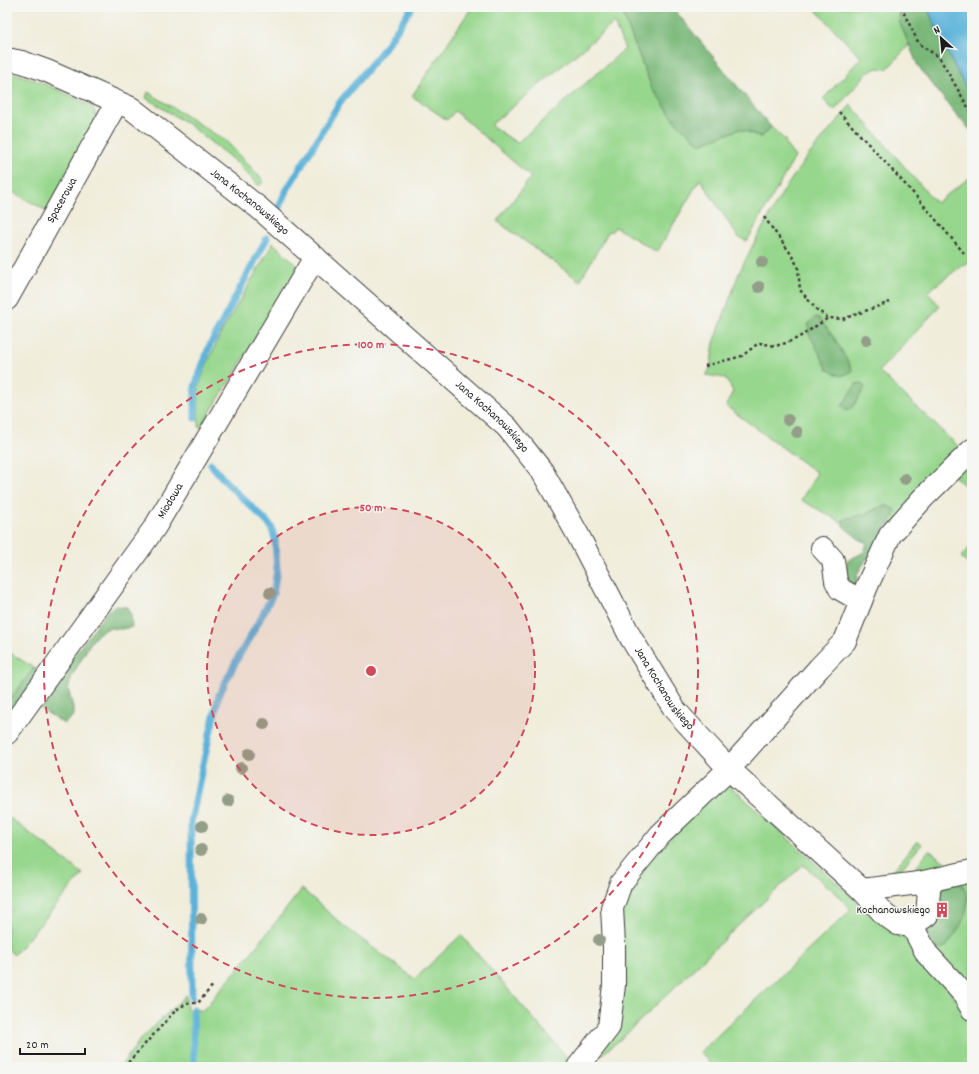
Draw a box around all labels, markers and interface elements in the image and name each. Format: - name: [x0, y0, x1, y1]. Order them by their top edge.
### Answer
- north arrow: [921, 18, 961, 58]
- text: N: [931, 22, 944, 39]
- street label: Jana Kochanowskiego: [207, 164, 293, 239]
- street label: Spacerowa: [43, 174, 82, 226]
- text: 100 m: [358, 337, 384, 354]
- street label: Jana Kochanowskiego: [451, 376, 533, 456]
- street label: Miodowa: [153, 479, 188, 522]
- text: 50 m: [359, 500, 383, 517]
- street label: Jana Kochanowskiego: [630, 644, 698, 734]
- centre of rings: [364, 664, 378, 678]
- building icon: Kochanowskiego: [933, 901, 951, 919]
- place label: Kochanowskiego: [857, 902, 930, 919]
- scale bar: [20, 1030, 85, 1056]
- text: 20 m: [26, 1037, 49, 1054]

